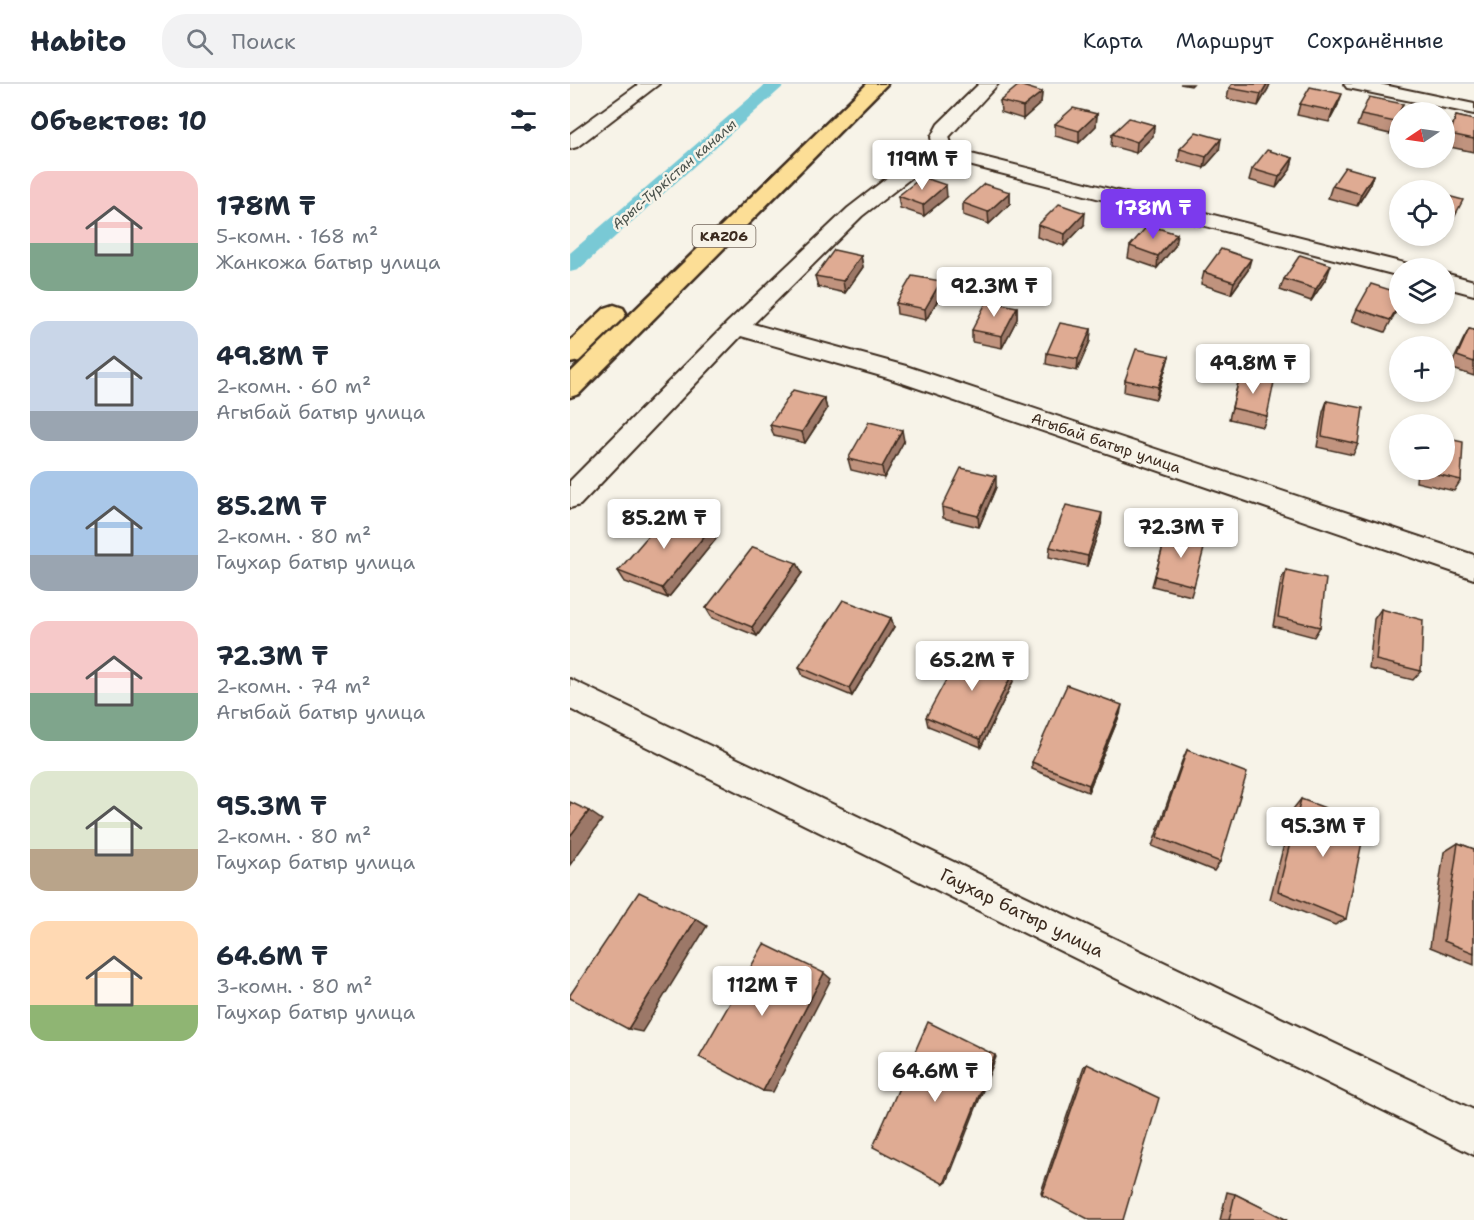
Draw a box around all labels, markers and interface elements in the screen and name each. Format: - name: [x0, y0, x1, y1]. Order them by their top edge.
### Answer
- search box: [162, 14, 582, 68]
- text: Habito: [30, 22, 126, 60]
- icon: search: [183, 25, 216, 58]
- text: Поиск: [231, 27, 296, 56]
- text: Карта: [1083, 27, 1143, 55]
- text: Маршрут: [1176, 27, 1274, 55]
- text: Сохранённые: [1307, 27, 1444, 55]
- north arrow: [1389, 102, 1455, 168]
- map controls: [1389, 102, 1455, 480]
- text: Объектов: 10: [30, 103, 207, 138]
- icon: filters: [507, 104, 540, 137]
- water label: Арыс-Түркістан каналы: [608, 115, 740, 233]
- pin: 119M ₸: [873, 140, 971, 191]
- text: 119M ₸: [886, 146, 958, 172]
- button: locate: [1389, 180, 1455, 246]
- text: 178M ₸: [216, 188, 315, 223]
- pin: 178M ₸: [1104, 189, 1202, 240]
- icon: home: [78, 195, 150, 267]
- text: 178M ₸: [1115, 195, 1191, 221]
- text: 5-комн. · 168 m²: [216, 223, 378, 249]
- road number: KАZ06: [692, 225, 756, 247]
- text: Жанкожа батыр улица: [216, 249, 440, 275]
- button: layers: [1389, 258, 1455, 324]
- pin: 92.3M ₸: [939, 267, 1049, 318]
- text: 92.3M ₸: [951, 273, 1037, 299]
- button: +: [1389, 336, 1455, 402]
- text: 49.8M ₸: [216, 338, 328, 373]
- pin: 49.8M ₸: [1198, 344, 1308, 395]
- icon: home: [78, 345, 150, 417]
- text: 49.8M ₸: [1210, 350, 1296, 376]
- text: 2-комн. · 60 m²: [216, 373, 371, 399]
- text: Агыбай батыр улица: [216, 399, 425, 425]
- street label: Агыбай батыр улица: [1029, 408, 1184, 478]
- button: −: [1389, 414, 1455, 480]
- text: 85.2M ₸: [216, 488, 327, 523]
- icon: home: [78, 495, 150, 567]
- pin: 85.2M ₸: [609, 499, 719, 550]
- text: 85.2M ₸: [621, 505, 707, 531]
- pin: 72.3M ₸: [1126, 508, 1236, 559]
- text: 72.3M ₸: [1138, 514, 1224, 540]
- text: 2-комн. · 80 m²: [216, 523, 371, 549]
- text: Гаухар батыр улица: [216, 549, 415, 575]
- text: 72.3M ₸: [216, 638, 328, 673]
- pin: 65.2M ₸: [917, 641, 1027, 692]
- icon: home: [78, 645, 150, 717]
- text: 65.2M ₸: [930, 647, 1014, 673]
- text: 2-комн. · 74 m²: [216, 673, 371, 699]
- text: Агыбай батыр улица: [216, 699, 425, 725]
- text: 95.3M ₸: [216, 788, 327, 823]
- icon: home: [78, 795, 150, 867]
- pin: 95.3M ₸: [1268, 807, 1378, 858]
- text: 95.3M ₸: [1280, 813, 1366, 839]
- text: 2-комн. · 80 m²: [216, 823, 371, 849]
- text: Гаухар батыр улица: [216, 849, 415, 875]
- street label: Гаухар батыр улица: [936, 863, 1108, 963]
- text: 64.6M ₸: [216, 938, 328, 973]
- icon: home: [78, 945, 150, 1017]
- pin: 112M ₸: [713, 966, 811, 1017]
- text: 112M ₸: [727, 972, 797, 998]
- text: 3-комн. · 80 m²: [216, 973, 372, 999]
- text: Гаухар батыр улица: [216, 999, 415, 1025]
- pin: 64.6M ₸: [880, 1052, 990, 1103]
- text: 64.6M ₸: [892, 1058, 978, 1084]

